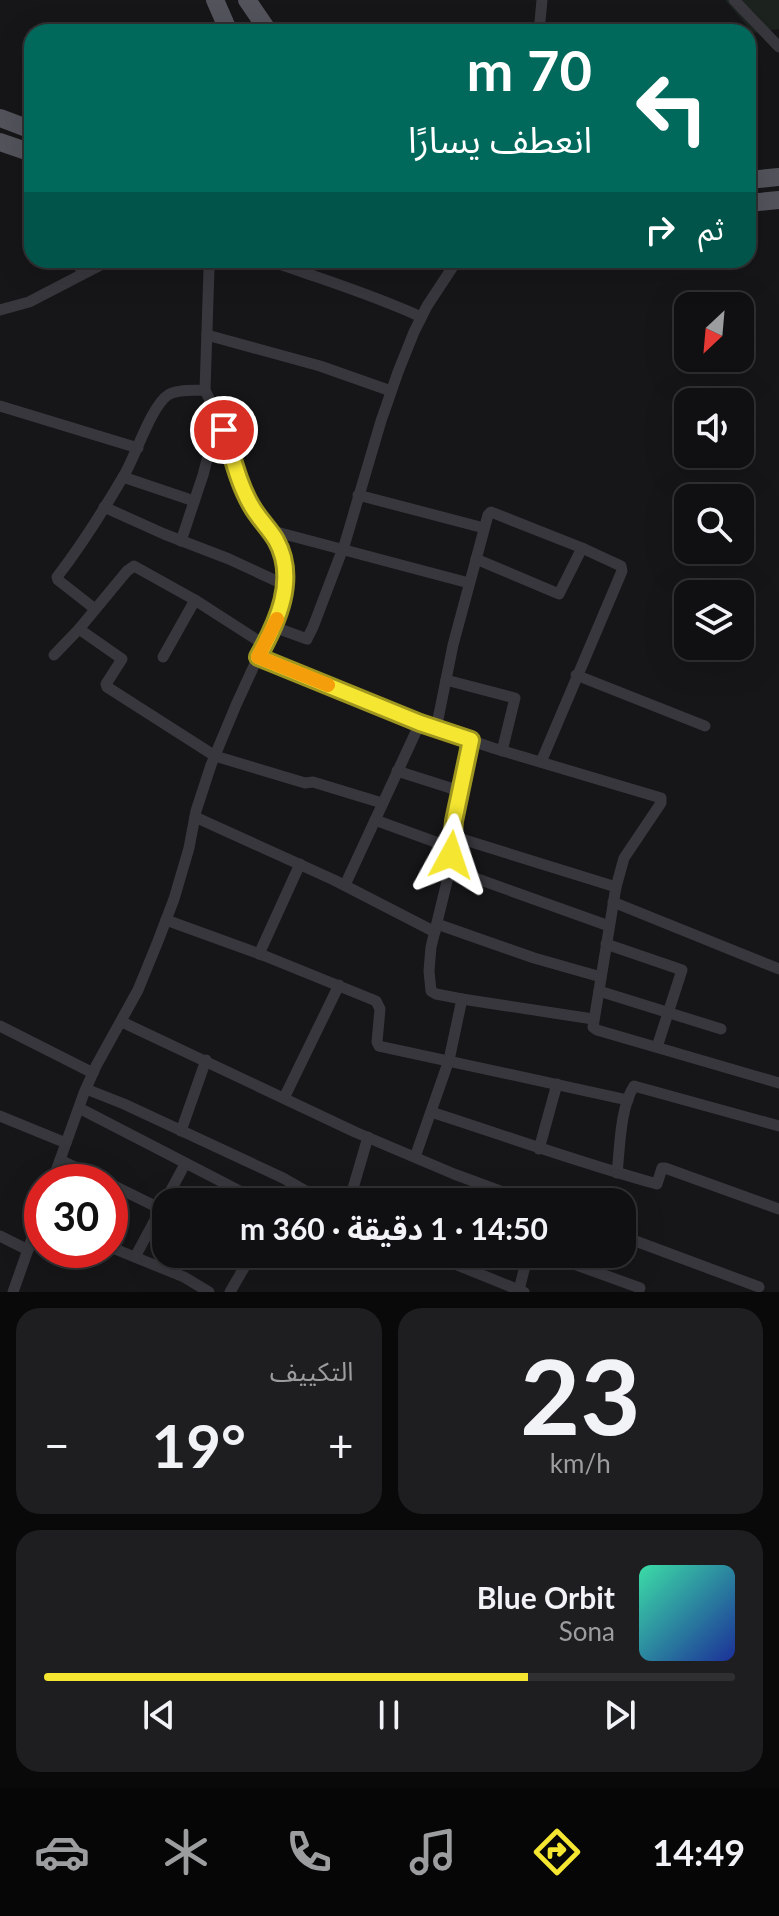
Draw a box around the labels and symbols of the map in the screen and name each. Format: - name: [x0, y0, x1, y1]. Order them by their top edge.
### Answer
- north arrow: [674, 292, 754, 372]
- pin: [190, 396, 258, 464]
- position arrow: [409, 813, 493, 897]
- speed limit sign: 30: [24, 1164, 128, 1268]

